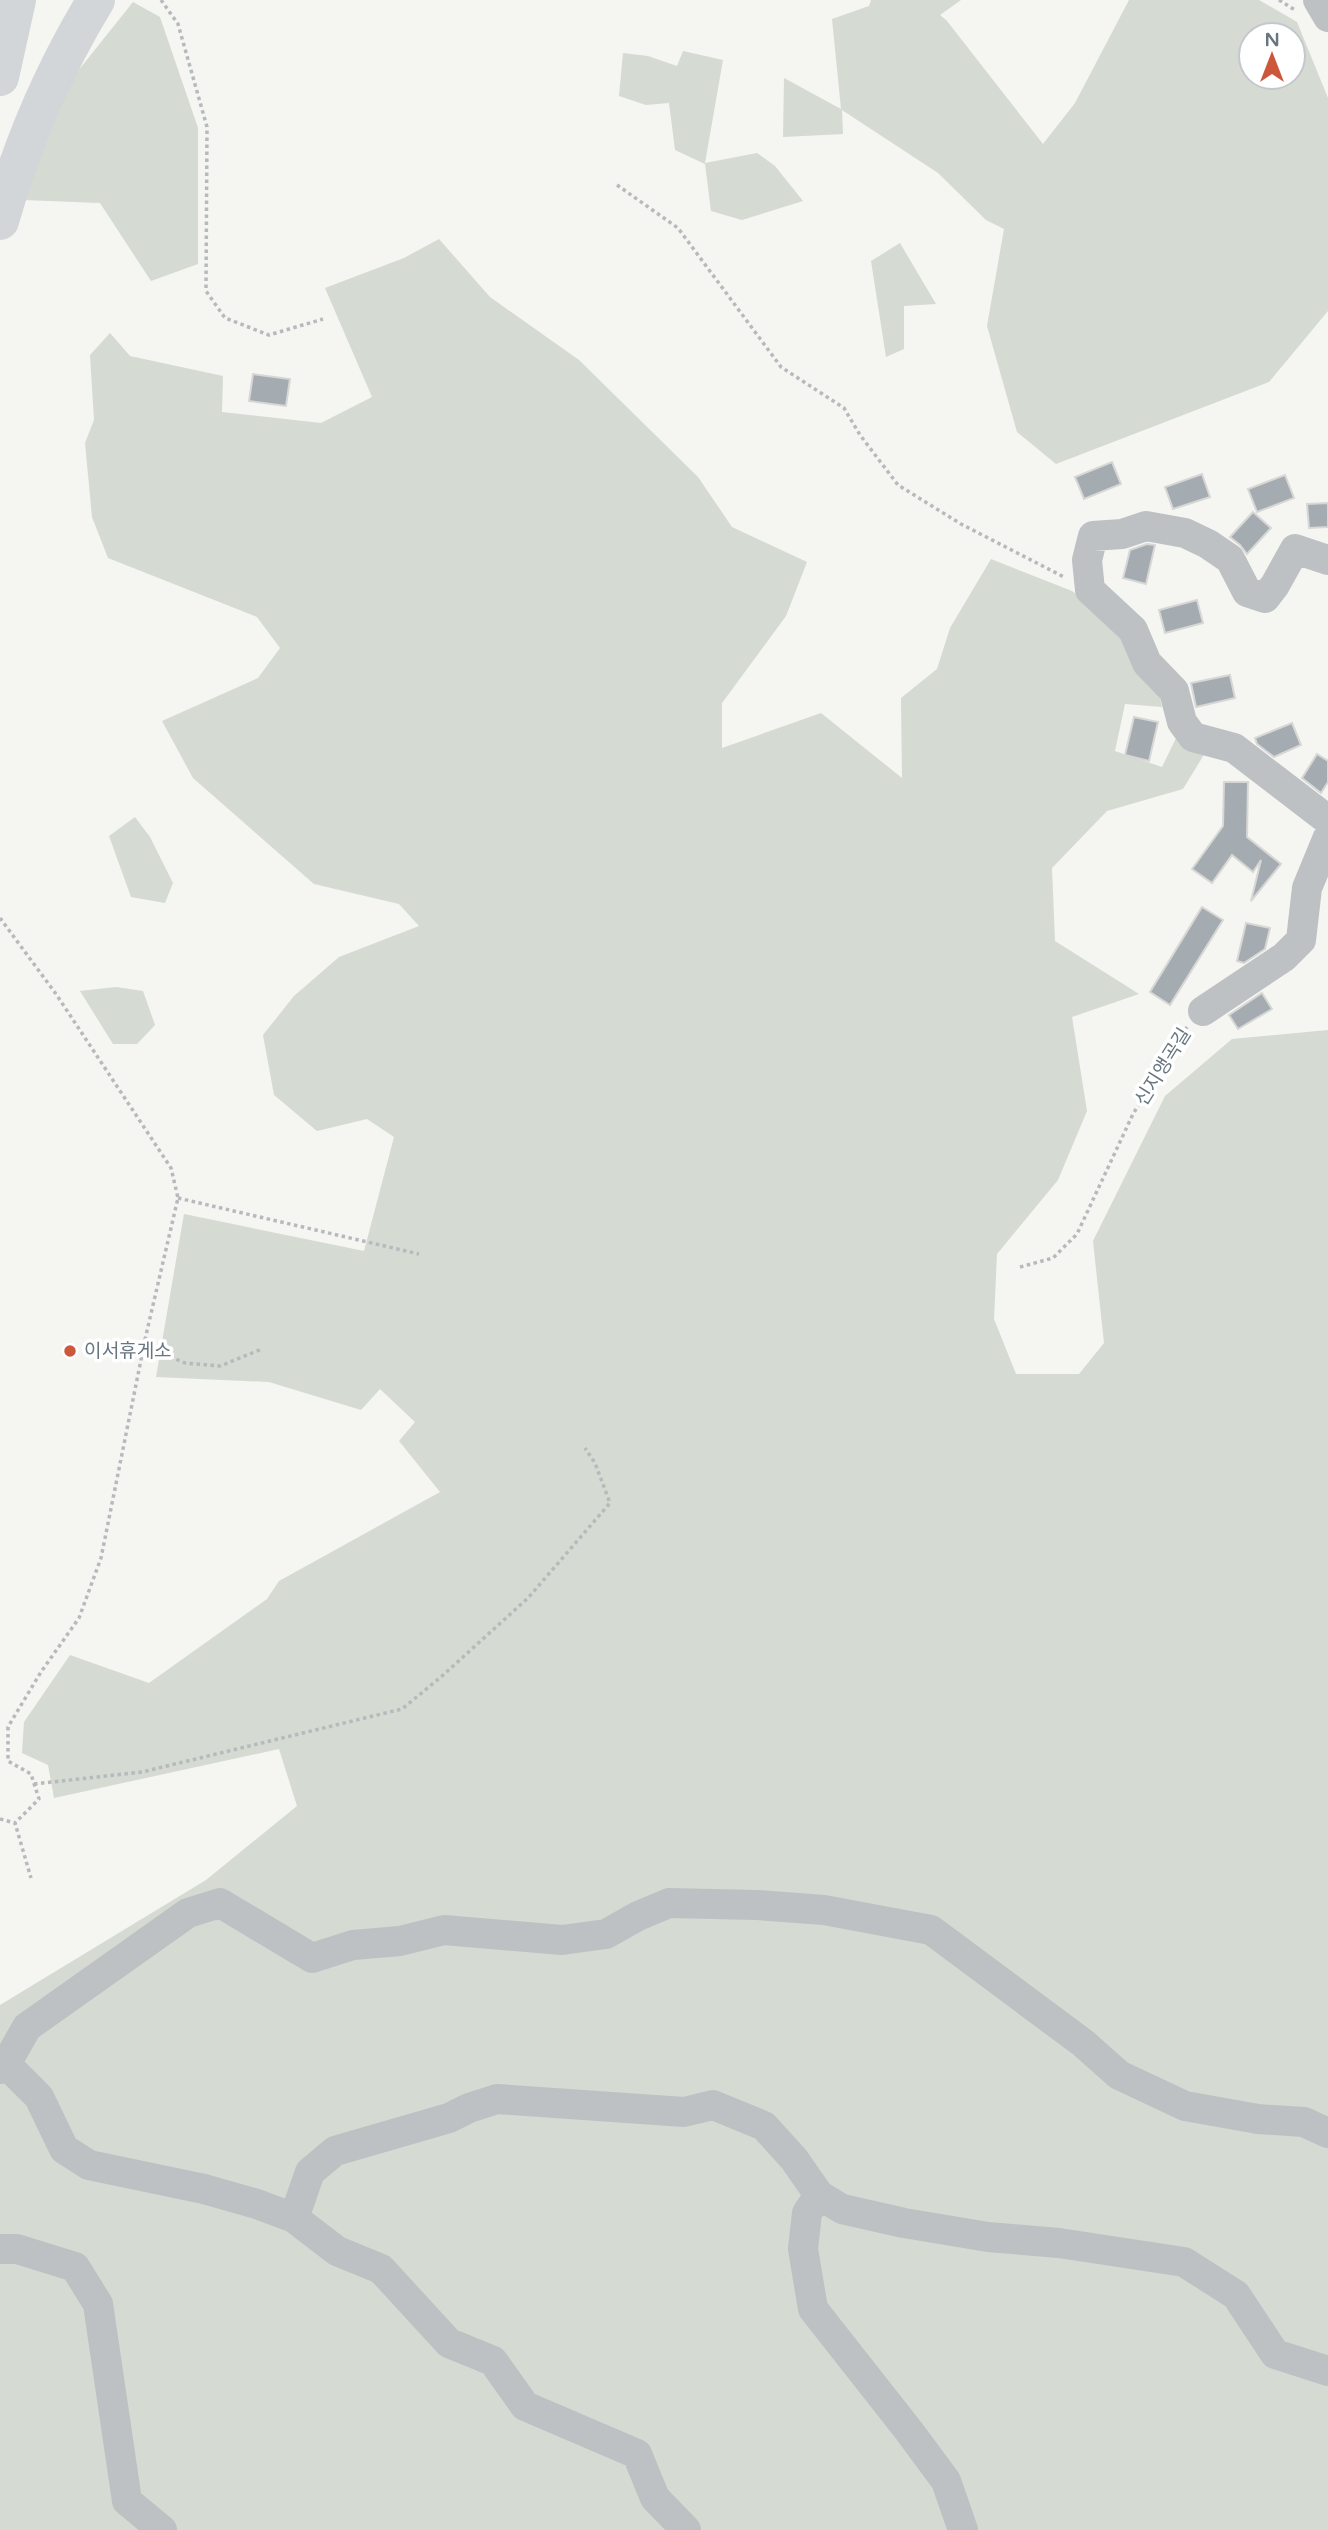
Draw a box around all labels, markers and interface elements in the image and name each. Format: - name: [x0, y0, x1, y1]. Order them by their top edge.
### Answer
- north arrow: [1237, 21, 1307, 91]
- text: N: [1264, 29, 1280, 51]
- street label: 신지앵곡길: [1131, 1024, 1195, 1110]
- place label: 이서휴게소: [84, 1340, 171, 1362]
- marker: 이서휴게소: [62, 1343, 78, 1359]

